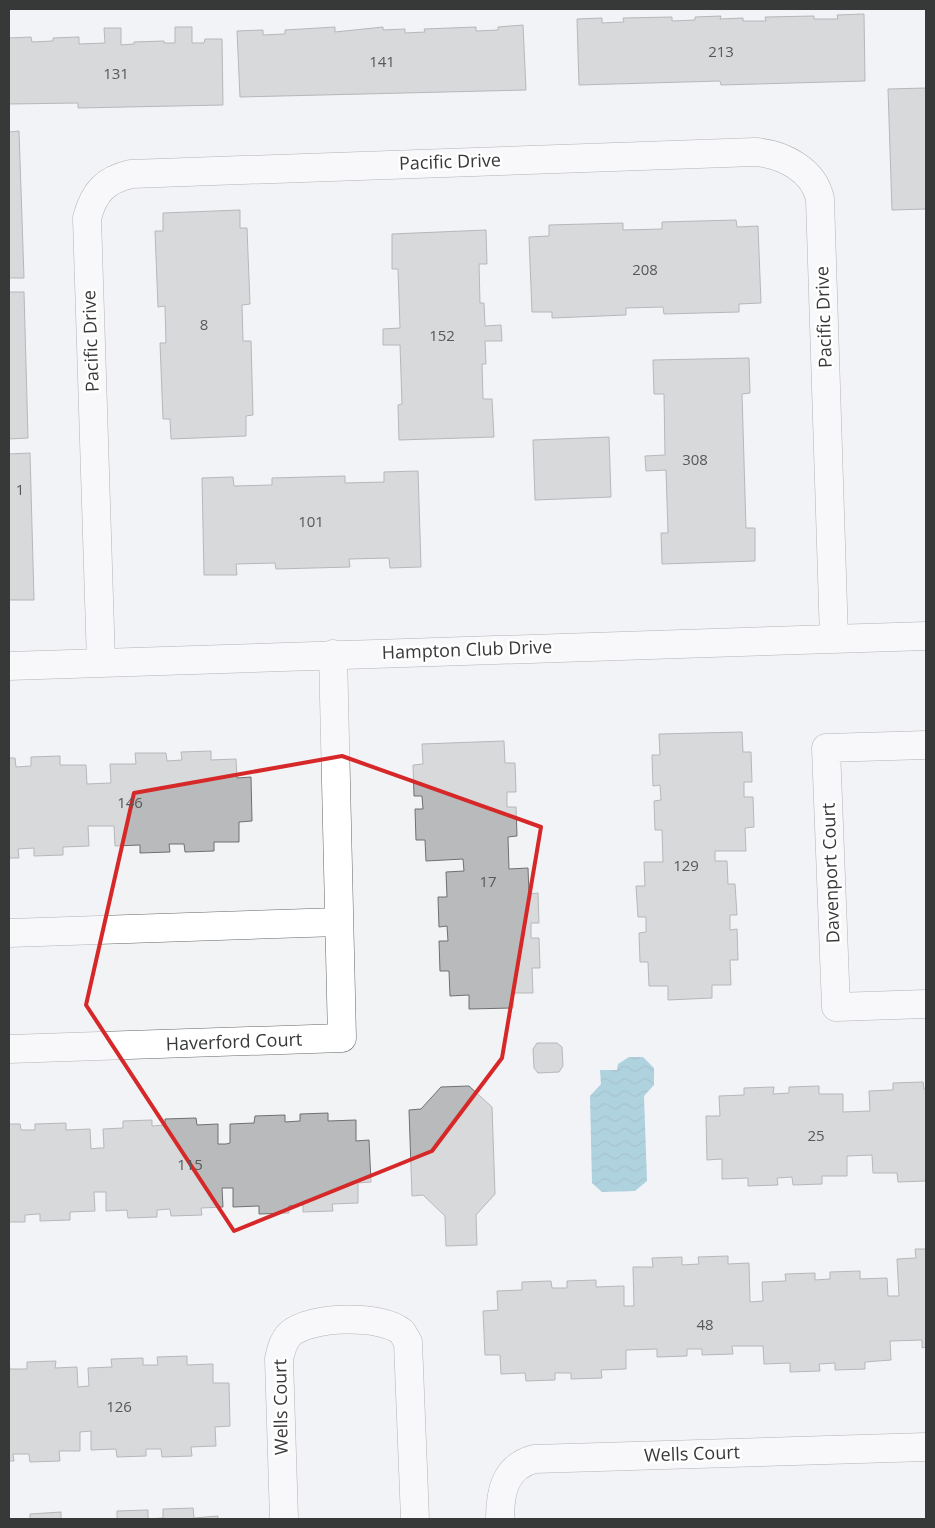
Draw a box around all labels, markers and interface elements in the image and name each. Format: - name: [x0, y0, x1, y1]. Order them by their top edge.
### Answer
- house number: 213: [708, 41, 734, 61]
- house number: 141: [369, 51, 395, 71]
- house number: 131: [103, 63, 129, 83]
- street label: Pacific Drive: [399, 147, 501, 175]
- house number: 208: [632, 259, 658, 279]
- street label: Pacific Drive: [809, 266, 837, 368]
- street label: Pacific Drive: [76, 290, 104, 392]
- house number: 8: [200, 314, 208, 334]
- house number: 152: [429, 325, 455, 345]
- house number: 308: [682, 449, 708, 469]
- house number: 1: [16, 479, 24, 499]
- house number: 101: [298, 511, 324, 531]
- street label: Hampton Club Drive: [381, 634, 553, 664]
- house number: 146: [117, 792, 143, 812]
- street label: Davenport Court: [816, 802, 844, 944]
- house number: 129: [673, 855, 699, 875]
- house number: 17: [479, 871, 497, 891]
- street label: Haverford Court: [165, 1027, 303, 1055]
- house number: 25: [807, 1125, 825, 1145]
- house number: 115: [177, 1154, 203, 1174]
- house number: 48: [696, 1314, 714, 1334]
- street label: Wells Court: [267, 1359, 293, 1455]
- house number: 126: [106, 1396, 132, 1416]
- street label: Wells Court: [644, 1439, 740, 1467]

